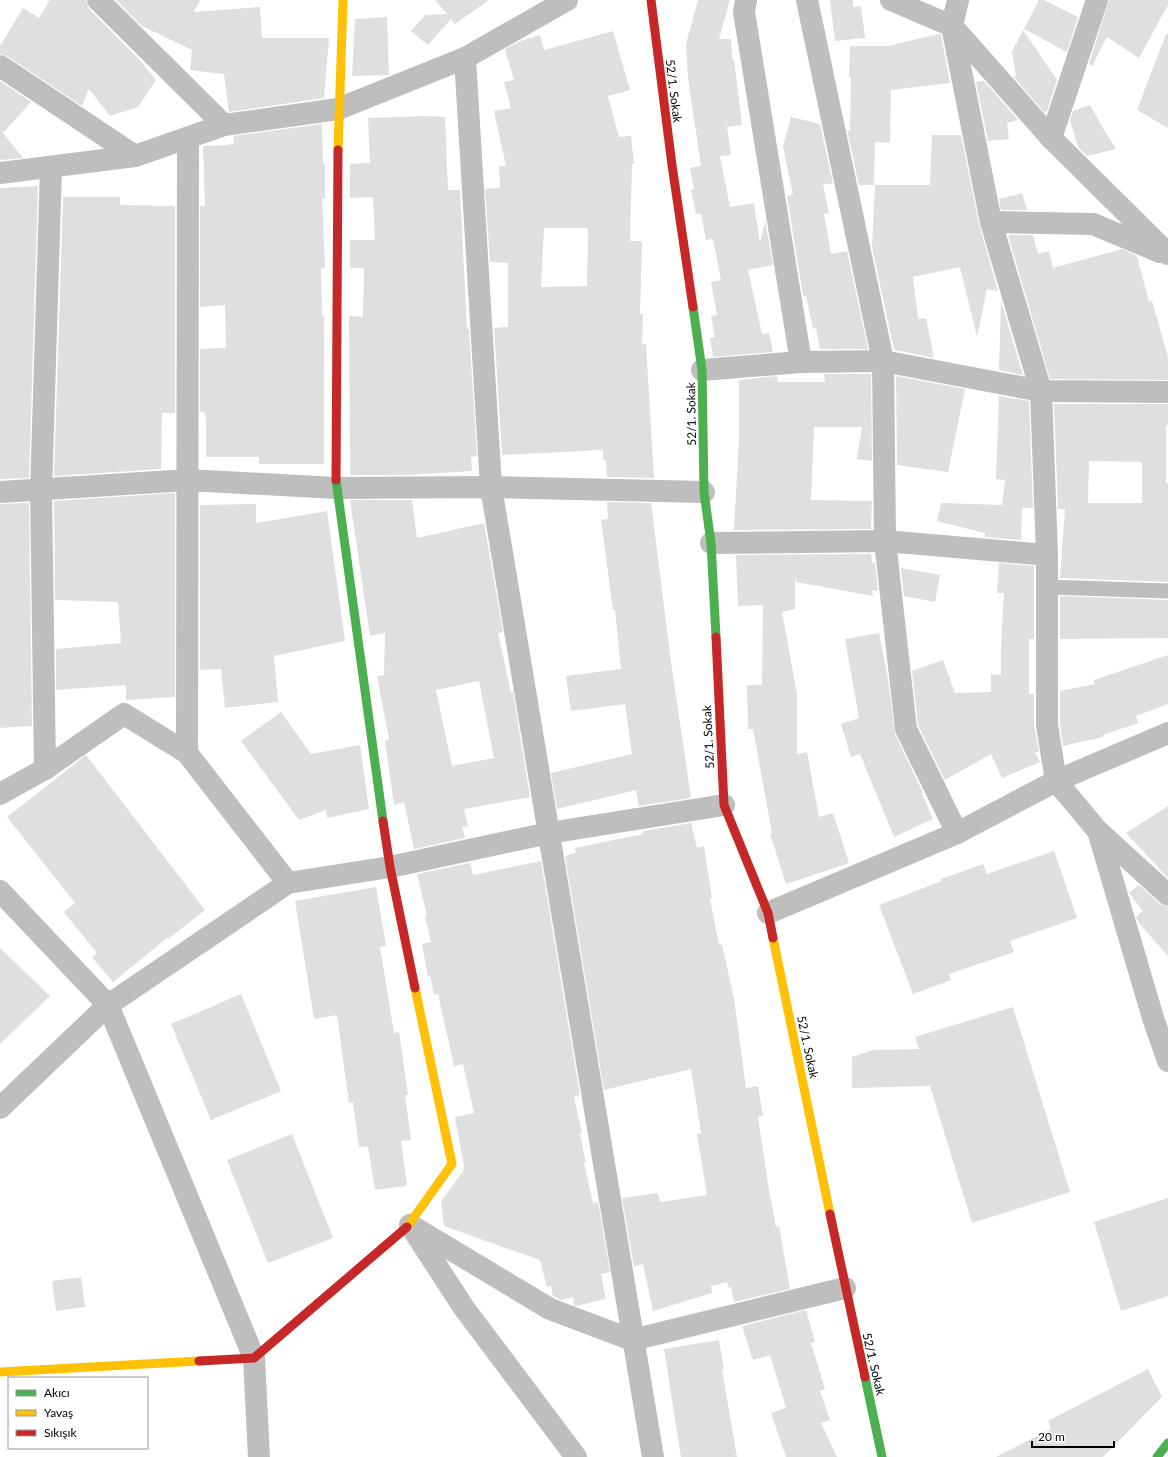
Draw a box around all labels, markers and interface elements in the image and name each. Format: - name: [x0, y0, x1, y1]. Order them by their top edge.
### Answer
- street label: 52/1. Sokak: [663, 58, 685, 124]
- street label: 52/1. Sokak: [683, 381, 699, 446]
- street label: 52/1. Sokak: [699, 704, 717, 769]
- street label: 52/1. Sokak: [794, 1014, 822, 1081]
- street label: 52/1. Sokak: [860, 1331, 889, 1398]
- legend: [8, 1377, 148, 1449]
- text: Akıcı: [44, 1385, 70, 1400]
- text: Yavaş: [44, 1405, 73, 1420]
- scale bar: [1032, 1423, 1114, 1449]
- text: Sıkışık: [44, 1425, 77, 1440]
- text: 20 m: [1038, 1429, 1065, 1444]

